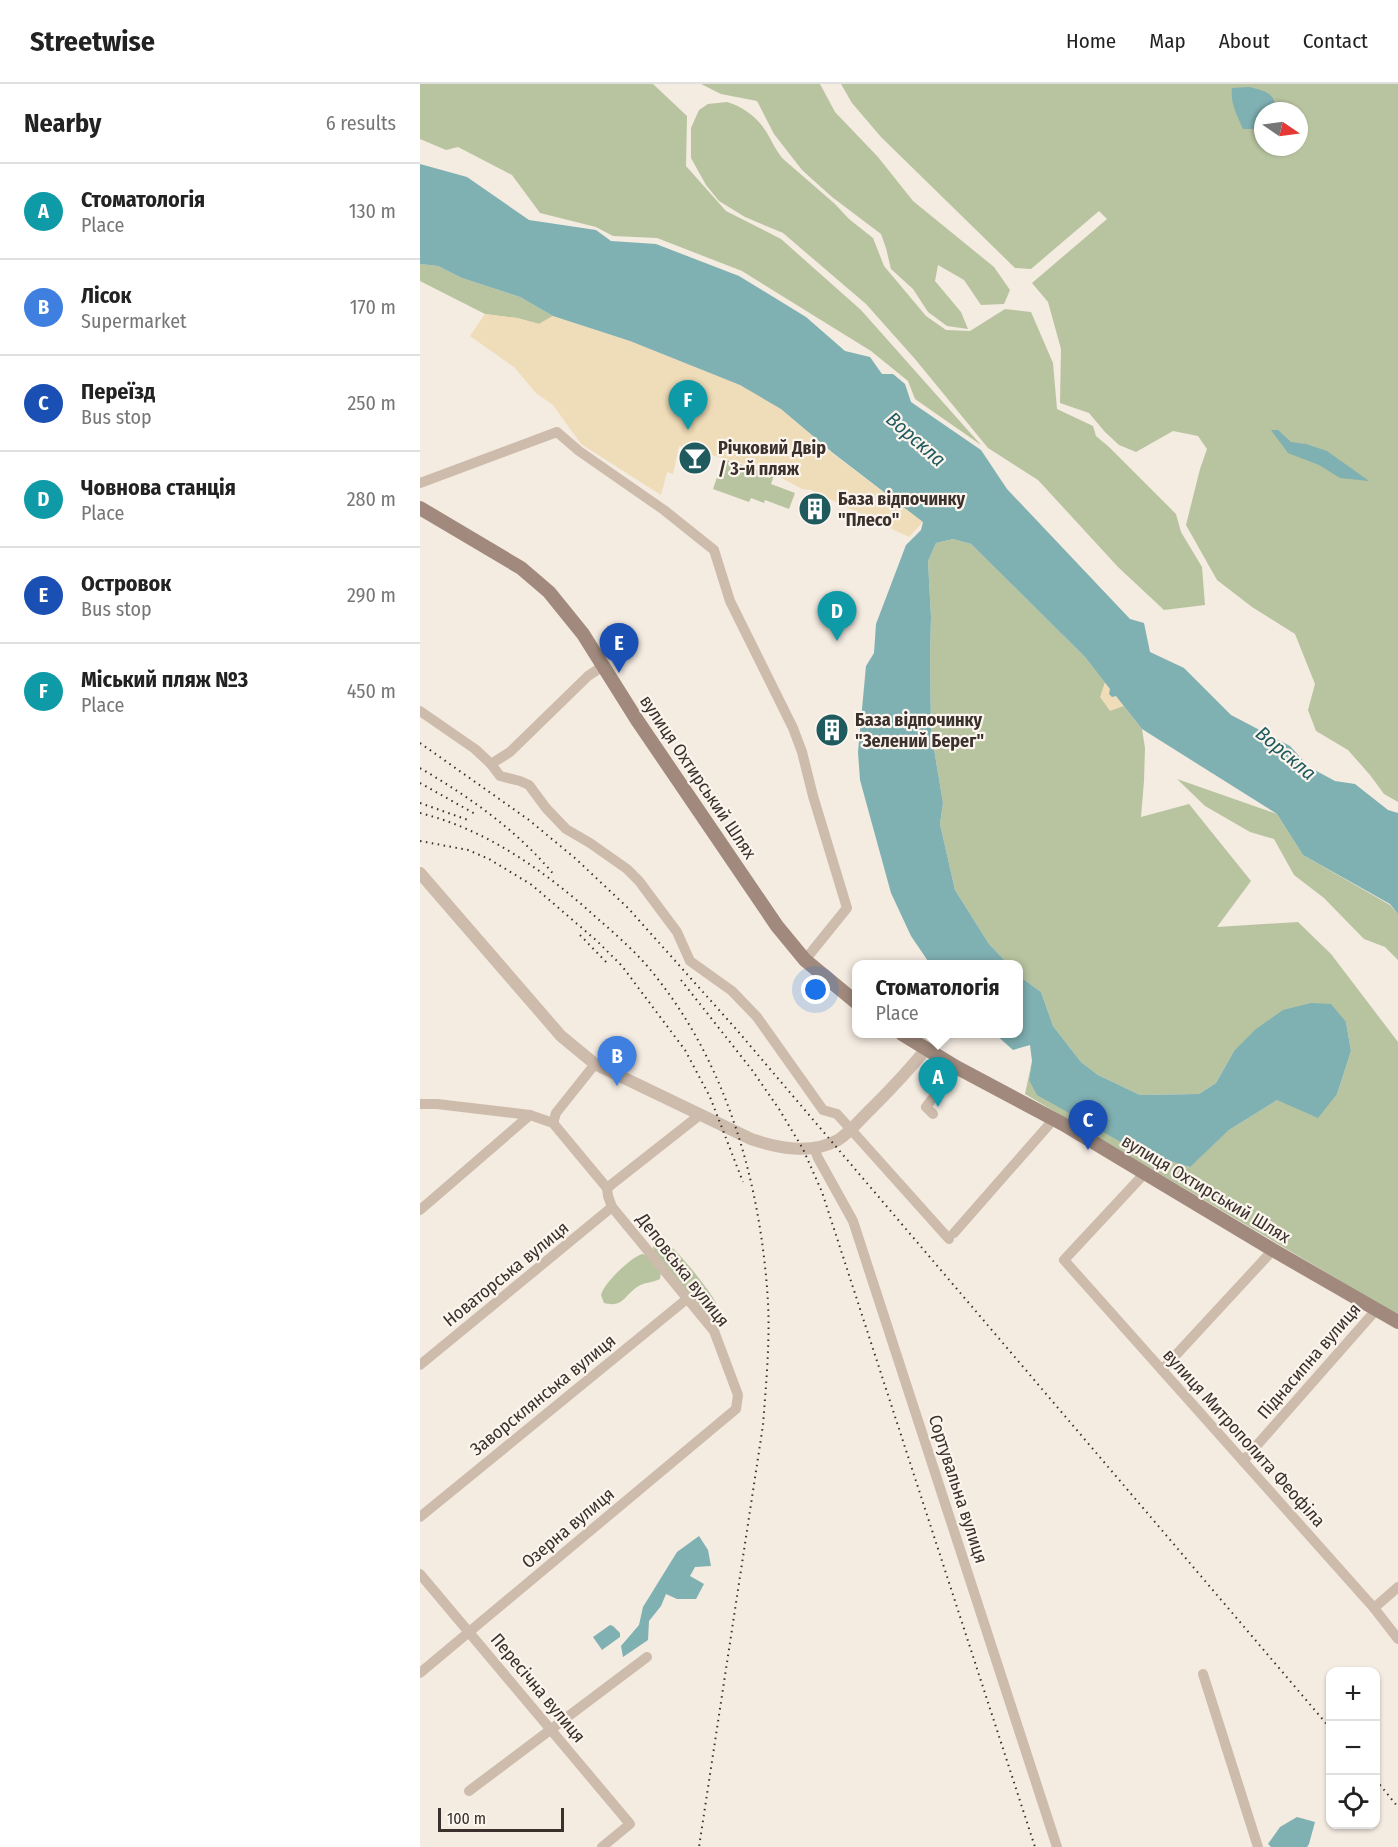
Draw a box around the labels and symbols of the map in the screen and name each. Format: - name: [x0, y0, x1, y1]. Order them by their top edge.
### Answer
- north arrow: [1254, 102, 1308, 156]
- pin: F: [668, 380, 708, 430]
- water label: Ворскла: [881, 407, 951, 471]
- place label: Річковий Двір / 3-й пляж: [718, 437, 826, 480]
- bar icon: Річковий Двір / 3-й пляж: [677, 440, 713, 476]
- place label: База відпочинку "Плесо": [838, 488, 966, 531]
- building icon: База відпочинку "Плесо": [797, 491, 833, 527]
- pin: D: [818, 592, 856, 641]
- pin: E: [600, 624, 638, 673]
- street label: вулиця Охтирський Шлях: [635, 691, 761, 863]
- place label: База відпочинку "Зелений Берег": [855, 709, 984, 752]
- building icon: База відпочинку "Зелений Берег": [814, 712, 850, 748]
- water label: Ворскла: [1251, 721, 1321, 785]
- your location: [801, 975, 830, 1004]
- pin: B: [598, 1036, 636, 1086]
- pin: A: [918, 1058, 958, 1107]
- pin: C: [1068, 1100, 1108, 1150]
- street label: вулиця Охтирський Шлях: [1118, 1130, 1294, 1248]
- street label: Деповська вулиця: [631, 1208, 734, 1331]
- street label: Новаторська вулиця: [439, 1217, 573, 1331]
- street label: Піднасипна вулиця: [1253, 1299, 1365, 1423]
- street label: Заворсклянська вулиця: [466, 1330, 620, 1460]
- street label: вулиця Митрополита Феофіла: [1158, 1344, 1330, 1532]
- street label: Сортувальна вулиця: [924, 1412, 992, 1566]
- street label: Озерна вулиця: [517, 1483, 619, 1573]
- street label: Пересічна вулиця: [486, 1629, 590, 1747]
- scale bar: [438, 1805, 564, 1832]

